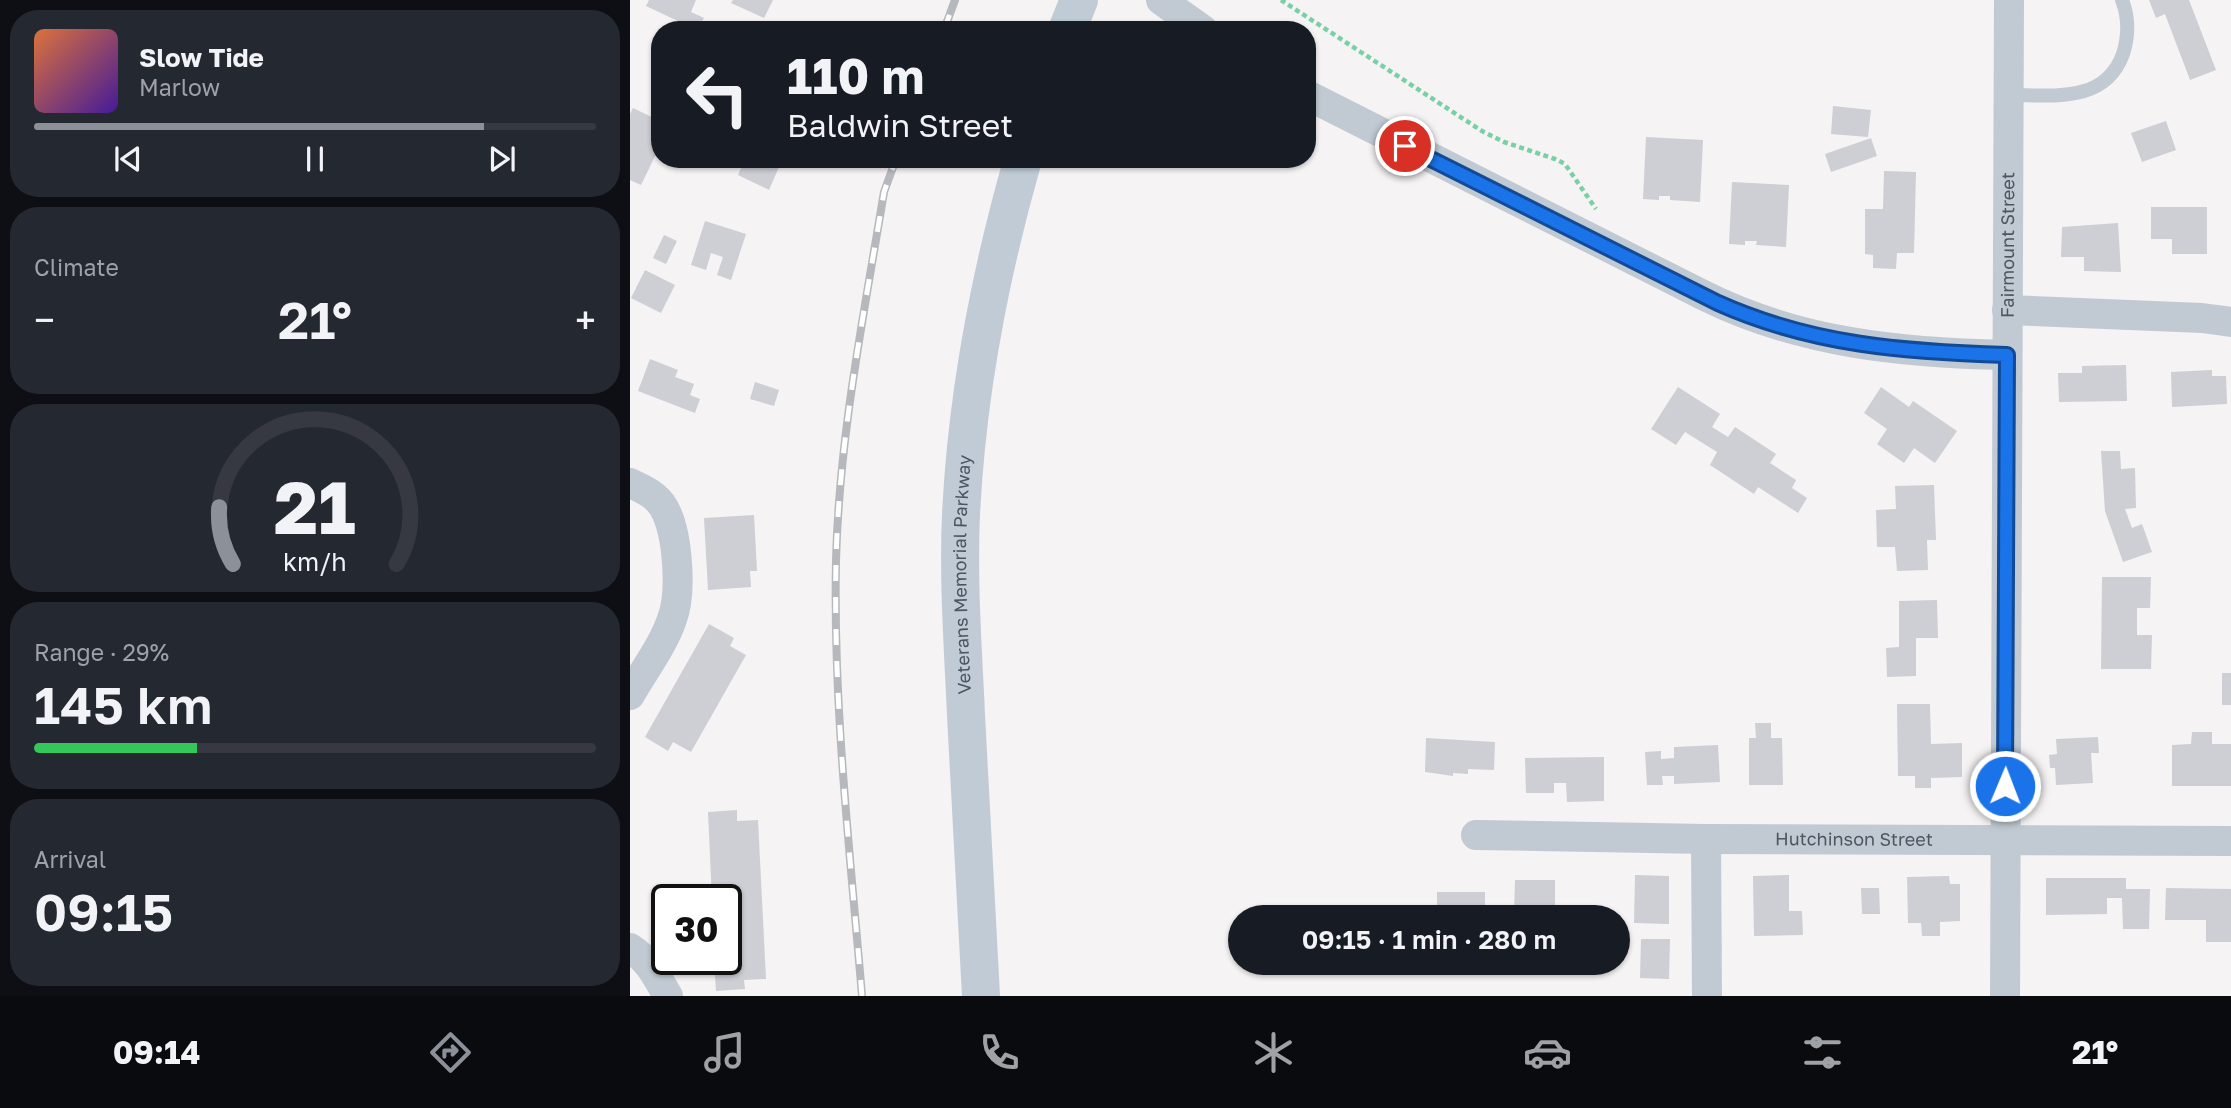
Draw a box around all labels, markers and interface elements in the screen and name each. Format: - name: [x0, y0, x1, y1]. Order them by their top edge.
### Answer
- text: Slow Tide: [139, 42, 264, 73]
- text: 110 m: [787, 46, 924, 105]
- icon: left: [672, 49, 763, 140]
- text: Marlow: [139, 73, 220, 101]
- text: Baldwin Street: [787, 106, 1013, 144]
- pin: [1375, 116, 1435, 176]
- icon: arrive: [1386, 127, 1424, 165]
- icon: previous: [109, 140, 147, 178]
- icon: pause: [296, 140, 334, 178]
- icon: next: [483, 140, 521, 178]
- street label: Fairmount Street: [1996, 172, 2018, 318]
- text: Climate: [34, 253, 119, 281]
- text: 21°: [278, 288, 352, 350]
- text: −: [34, 297, 55, 342]
- text: +: [575, 297, 596, 342]
- street label: Veterans Memorial Parkway: [948, 454, 975, 695]
- text: 21: [274, 463, 356, 550]
- text: km/h: [283, 546, 347, 577]
- text: Range · 29%: [34, 638, 169, 666]
- text: 145 km: [34, 673, 212, 735]
- position arrow: [1968, 749, 2042, 823]
- street label: Hutchinson Street: [1775, 827, 1933, 850]
- text: Arrival: [34, 845, 106, 873]
- text: 09:15: [34, 880, 173, 942]
- speed limit sign: 30: [651, 884, 742, 975]
- text: 09:15 · 1 min · 280 m: [1302, 924, 1556, 955]
- icon: directions: [426, 1028, 475, 1077]
- icon: music: [700, 1028, 749, 1077]
- icon: phone: [975, 1028, 1024, 1077]
- icon: climate: [1249, 1028, 1298, 1077]
- icon: car: [1523, 1028, 1572, 1077]
- icon: filters: [1798, 1028, 1847, 1077]
- text: 09:14: [113, 1033, 201, 1071]
- text: 21°: [2072, 1033, 2118, 1071]

